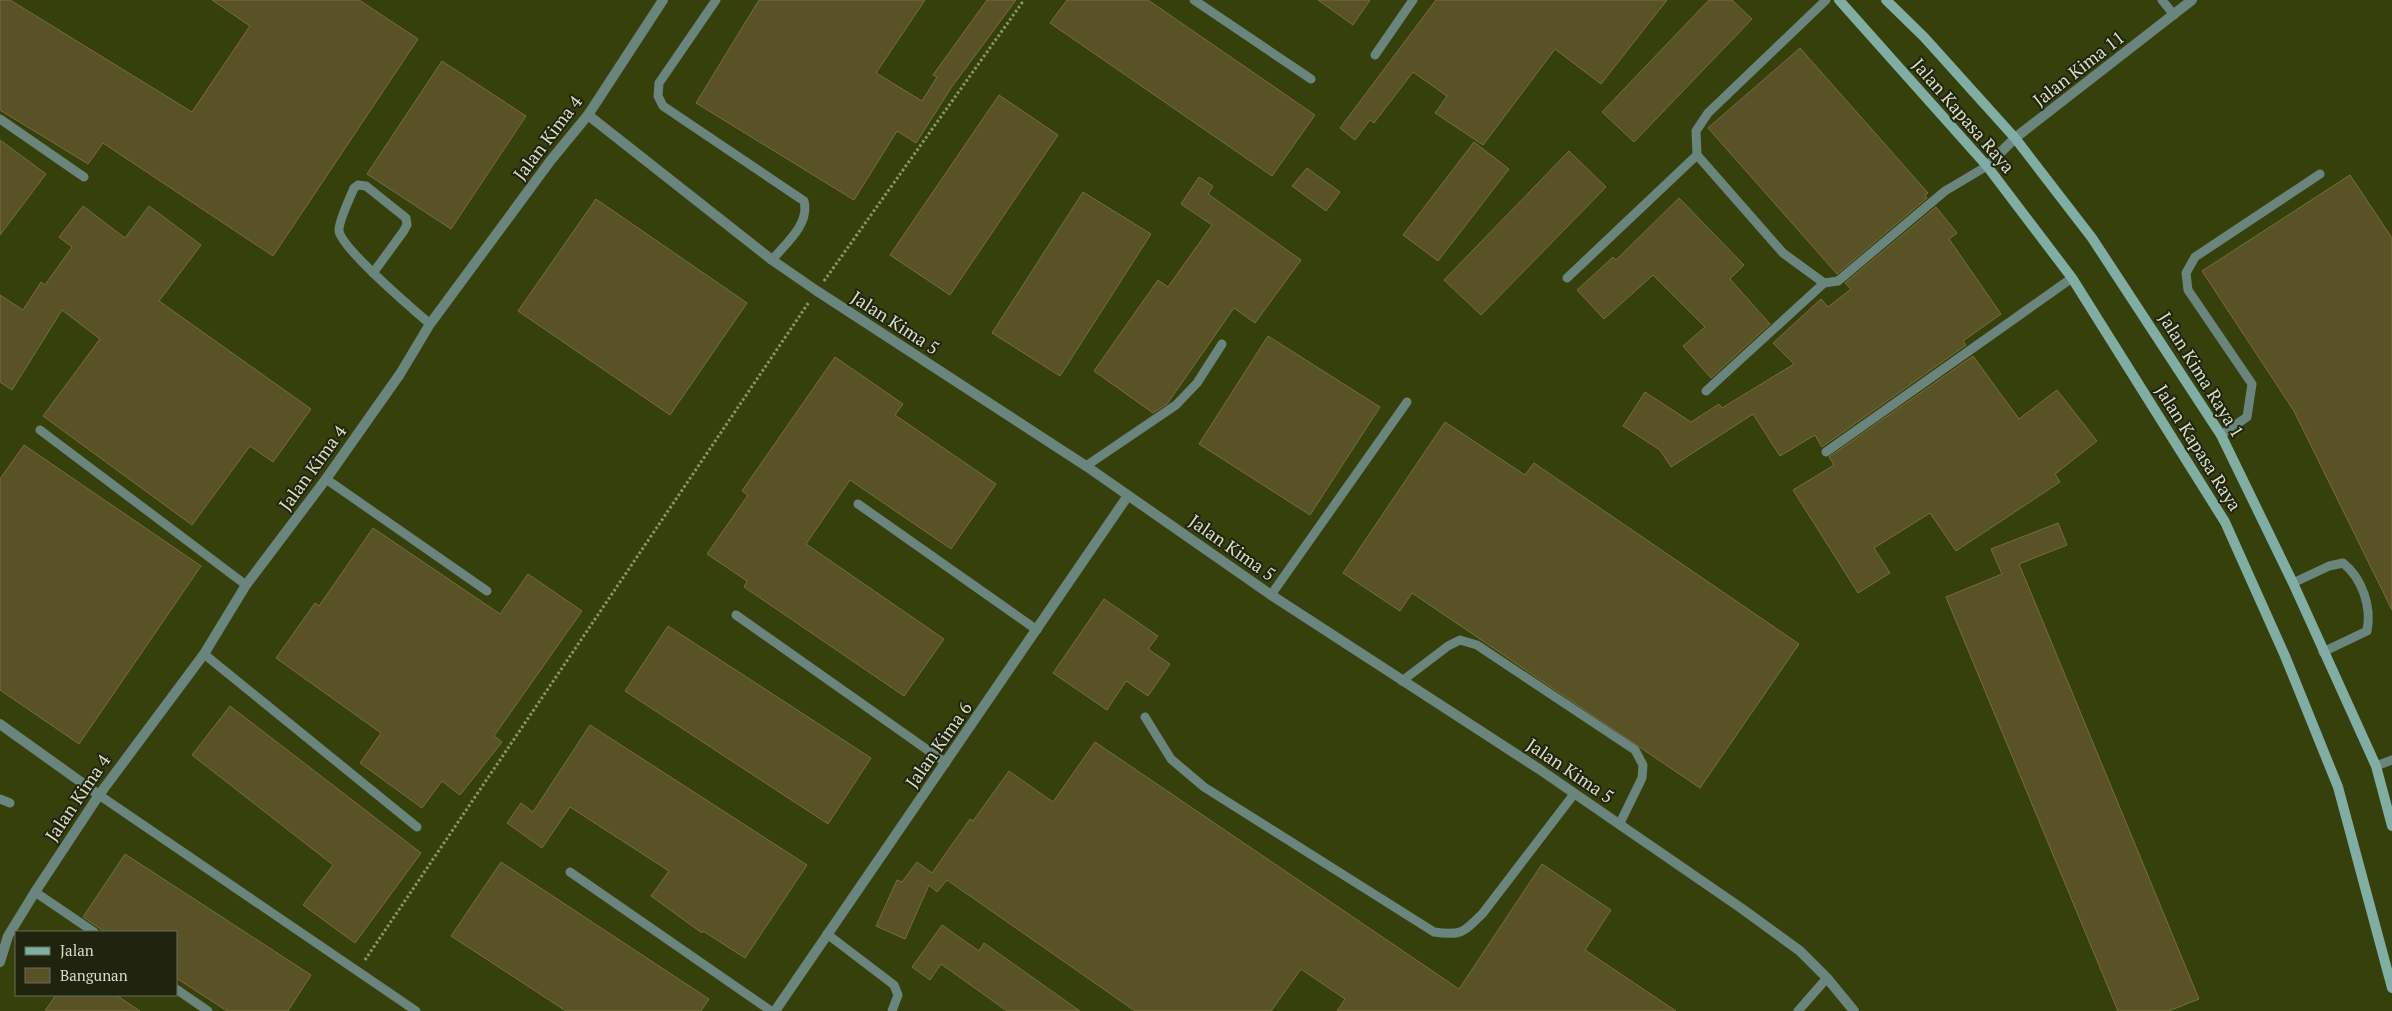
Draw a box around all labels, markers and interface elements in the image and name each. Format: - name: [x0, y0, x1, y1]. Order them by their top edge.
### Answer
- street label: Jalan Kima 11: [2028, 25, 2129, 112]
- street label: Jalan Kapasa Raya: [1907, 53, 2020, 178]
- street label: Jalan Kima 4: [507, 90, 587, 185]
- street label: Jalan Kima 5: [847, 285, 944, 360]
- street label: Jalan Kima Raya 1: [2154, 307, 2250, 442]
- street label: Jalan Kapasa Raya: [2150, 380, 2247, 515]
- street label: Jalan Kima 4: [273, 419, 352, 515]
- street label: Jalan Kima 5: [1185, 509, 1281, 586]
- street label: Jalan Kima 6: [900, 696, 977, 792]
- street label: Jalan Kima 5: [1522, 732, 1619, 808]
- street label: Jalan Kima 4: [39, 749, 115, 846]
- legend: [15, 931, 178, 996]
- text: Jalan: [60, 940, 94, 960]
- text: Bangunan: [60, 965, 128, 985]

